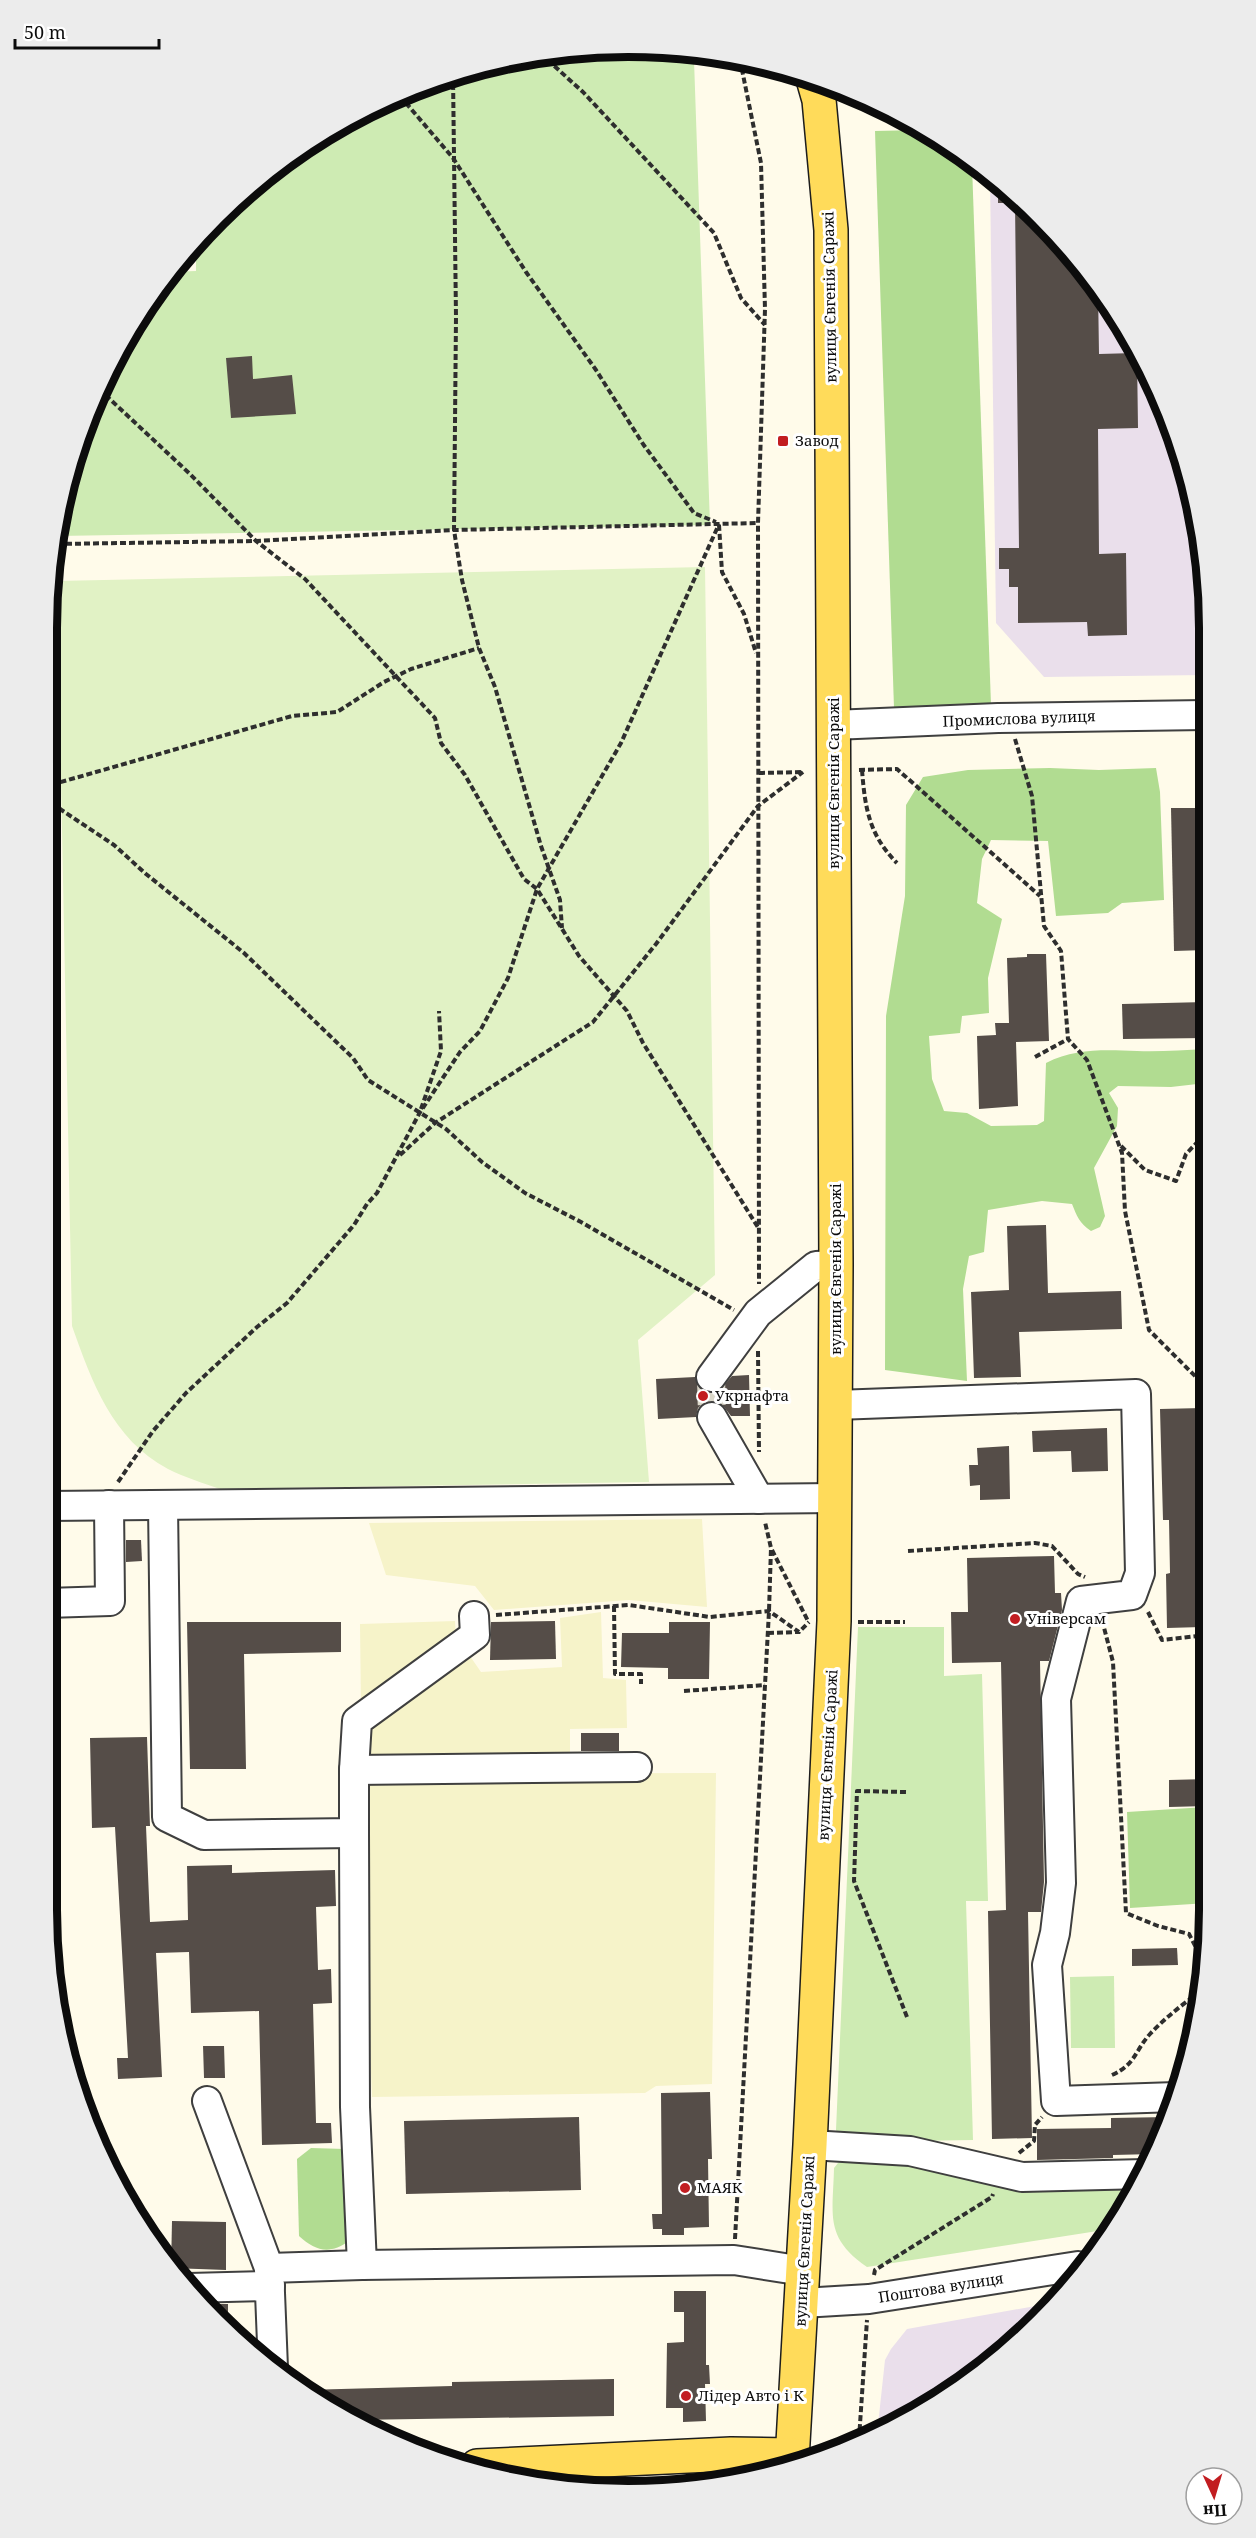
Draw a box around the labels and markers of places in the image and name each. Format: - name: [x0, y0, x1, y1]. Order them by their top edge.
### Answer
- place label: Завод: [795, 430, 839, 450]
- marker: Завод: [776, 434, 790, 448]
- place label: Укрнафта: [715, 1385, 789, 1405]
- marker: Укрнафта: [696, 1389, 710, 1403]
- place label: Універсам: [1027, 1608, 1106, 1628]
- marker: Універсам: [1008, 1612, 1022, 1626]
- place label: МАЯК: [697, 2177, 743, 2197]
- marker: МАЯК: [678, 2181, 692, 2195]
- place label: Лідер Авто і К: [698, 2385, 804, 2405]
- marker: Лідер Авто і К: [679, 2389, 693, 2403]

